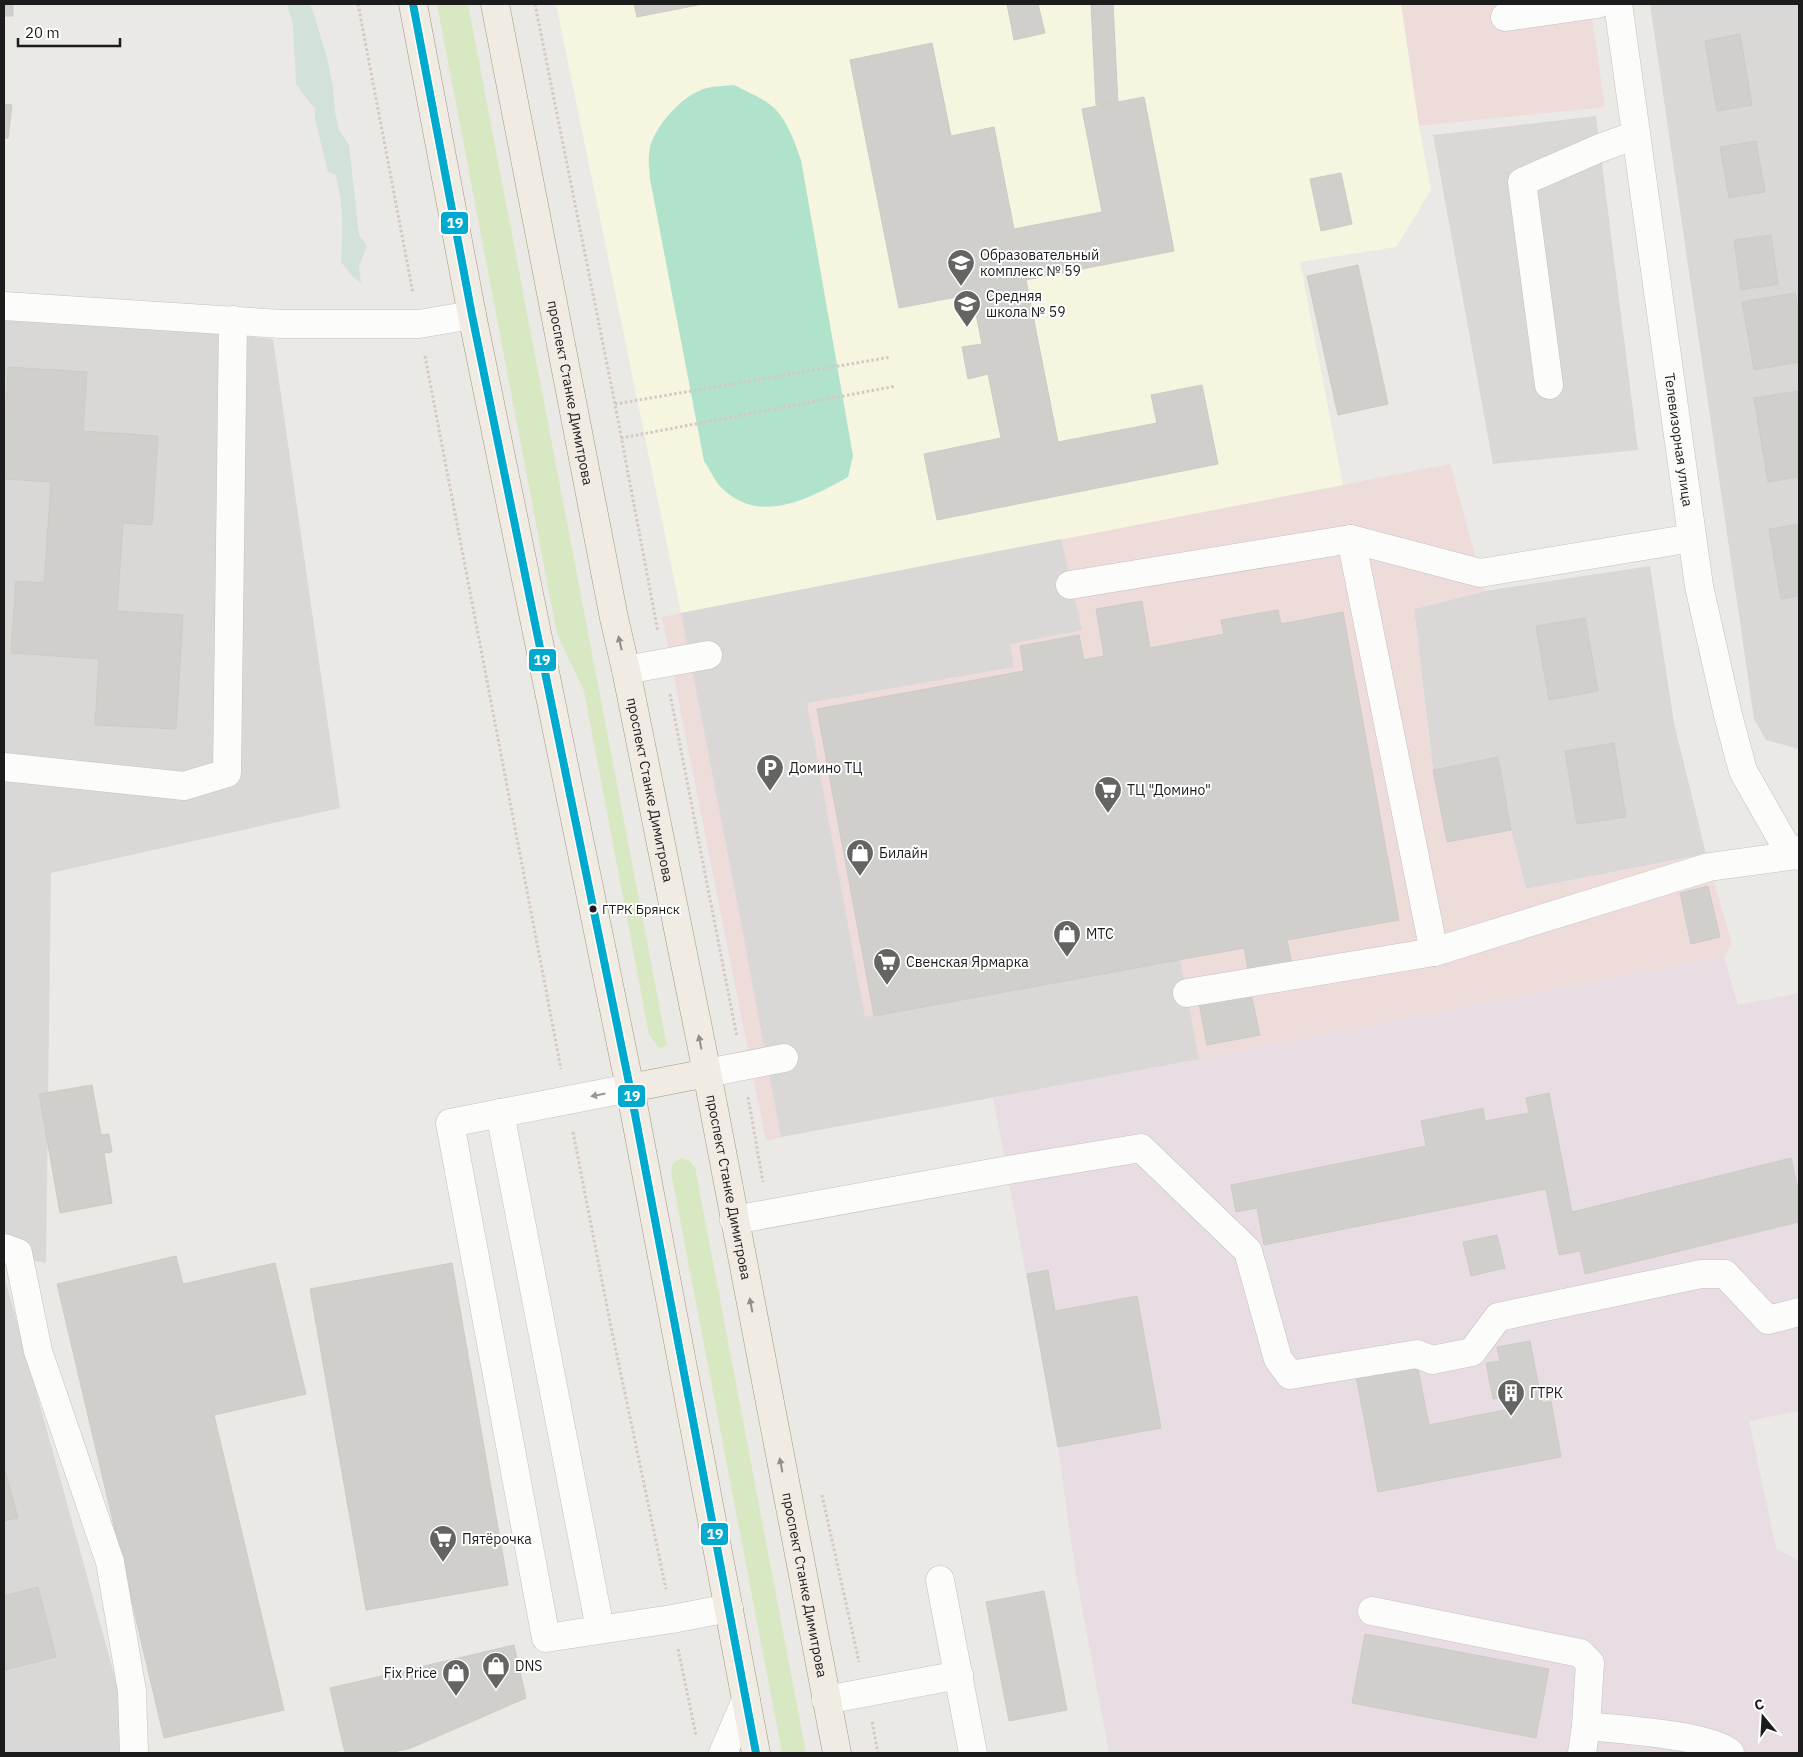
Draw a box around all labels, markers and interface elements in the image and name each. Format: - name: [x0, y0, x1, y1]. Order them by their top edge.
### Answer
- scale bar: [18, 15, 120, 47]
- text: 20 m: [25, 23, 60, 42]
- line badge: 19: [440, 211, 469, 235]
- text: 19: [447, 214, 463, 232]
- place label: Образовательный комплекс № 59: [980, 246, 1099, 280]
- school or university icon: Образовательный комплекс № 59: [946, 248, 976, 287]
- place label: Средняя школа № 59: [986, 287, 1066, 321]
- school or university icon: Средняя школа № 59: [952, 289, 982, 328]
- street label: проспект Станке Димитрова: [544, 299, 597, 487]
- street label: Телевизорная улица: [1660, 372, 1697, 508]
- one-way arrow: [616, 636, 624, 651]
- line badge: 19: [528, 648, 557, 672]
- text: 19: [534, 651, 550, 669]
- street label: проспект Станке Димитрова: [623, 696, 678, 884]
- parking icon: Домино ТЦ: [755, 753, 785, 792]
- place label: Домино ТЦ: [789, 759, 863, 777]
- supermarket icon: ТЦ "Домино": [1093, 775, 1123, 814]
- place label: ТЦ "Домино": [1127, 781, 1211, 799]
- shop icon: Билайн: [845, 838, 875, 877]
- place label: Билайн: [879, 844, 928, 862]
- place label: ГТРК Брянск: [602, 901, 680, 918]
- marker: ГТРК Брянск: [588, 904, 598, 914]
- shop icon: МТС: [1052, 919, 1082, 958]
- place label: МТС: [1086, 925, 1114, 943]
- supermarket icon: Свенская Ярмарка: [872, 947, 902, 986]
- place label: Свенская Ярмарка: [906, 953, 1029, 971]
- one-way arrow: [696, 1034, 704, 1050]
- line badge: 19: [617, 1084, 646, 1108]
- text: 19: [624, 1087, 640, 1105]
- one-way arrow: [590, 1091, 606, 1099]
- street label: проспект Станке Димитрова: [702, 1093, 755, 1282]
- one-way arrow: [746, 1297, 754, 1313]
- building icon: ГТРК: [1496, 1378, 1526, 1417]
- place label: ГТРК: [1530, 1384, 1563, 1402]
- one-way arrow: [777, 1456, 785, 1472]
- street label: проспект Станке Димитрова: [778, 1491, 831, 1679]
- line badge: 19: [700, 1522, 729, 1546]
- supermarket icon: Пятёрочка: [428, 1524, 458, 1563]
- text: 19: [707, 1525, 723, 1543]
- place label: Пятёрочка: [462, 1530, 532, 1548]
- shop icon: DNS: [481, 1651, 511, 1690]
- place label: DNS: [515, 1657, 542, 1675]
- shop icon: Fix Price: [441, 1658, 471, 1697]
- place label: Fix Price: [384, 1664, 437, 1682]
- north arrow: [1738, 1692, 1788, 1742]
- text: С: [1752, 1695, 1766, 1715]

